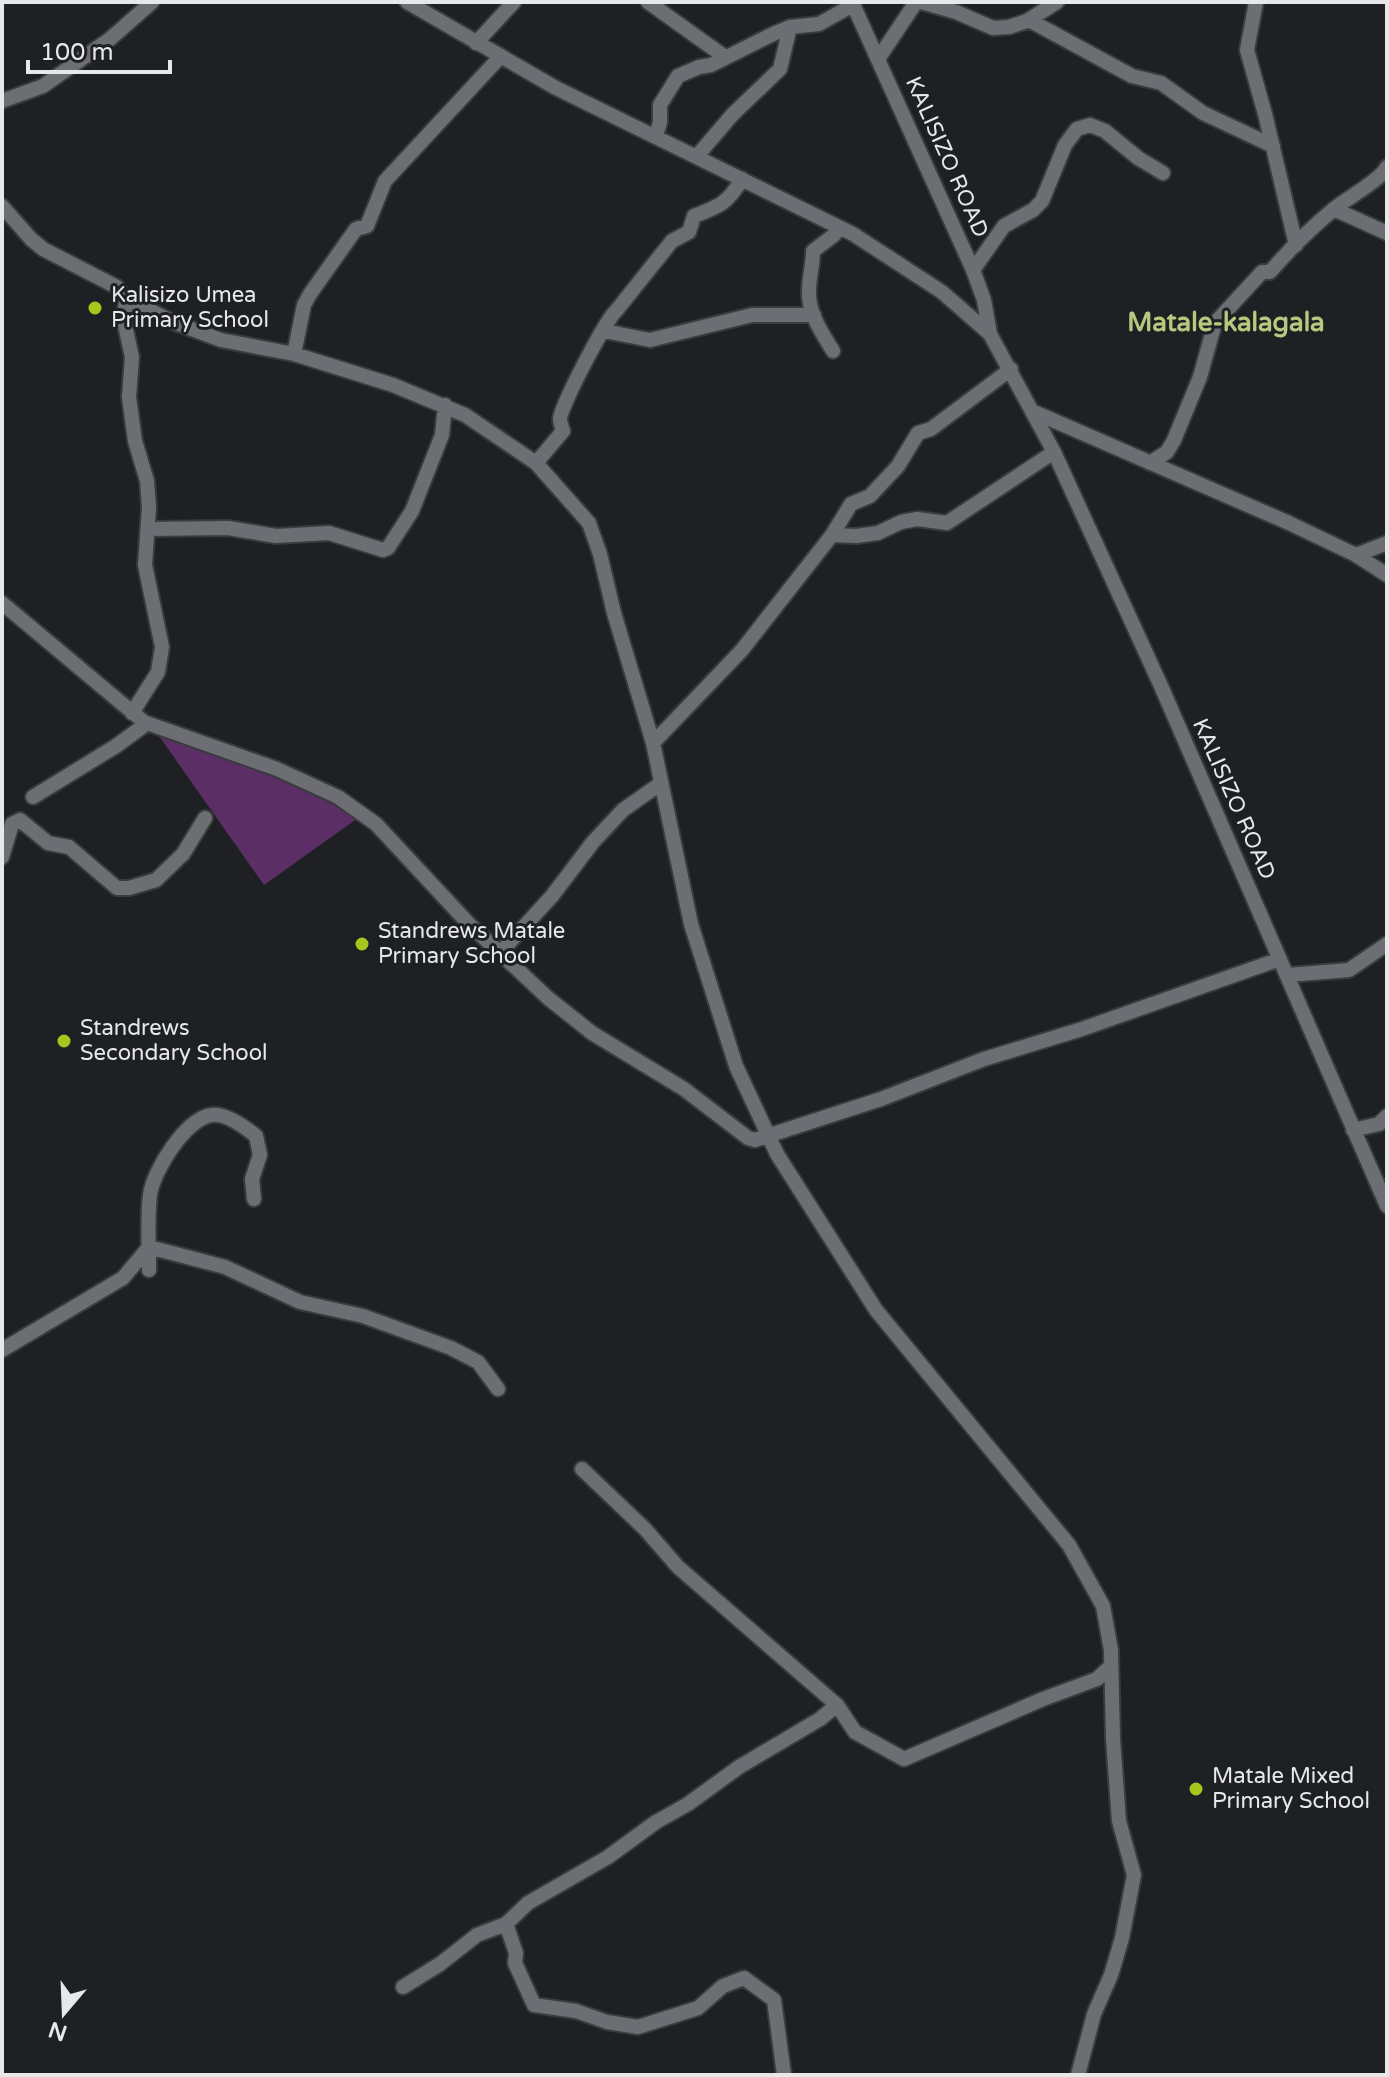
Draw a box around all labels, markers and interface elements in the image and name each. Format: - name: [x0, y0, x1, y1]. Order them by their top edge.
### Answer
- scale bar: [28, 24, 170, 74]
- text: 100 m: [40, 38, 114, 67]
- street label: KALISIZO ROAD: [900, 73, 994, 241]
- place label: Kalisizo Umea Primary School: [111, 282, 269, 333]
- marker: Kalisizo Umea Primary School: [86, 299, 104, 317]
- district label: Matale-kalagala: [1127, 307, 1325, 338]
- street label: KALISIZO ROAD: [1187, 715, 1281, 883]
- place label: Standrews Matale Primary School: [378, 918, 565, 969]
- marker: Standrews Matale Primary School: [353, 935, 371, 953]
- place label: Standrews Secondary School: [80, 1015, 268, 1066]
- marker: Standrews Secondary School: [55, 1032, 73, 1050]
- place label: Matale Mixed Primary School: [1212, 1763, 1370, 1814]
- marker: Matale Mixed Primary School: [1187, 1780, 1205, 1798]
- north arrow: [24, 1973, 104, 2053]
- text: N: [45, 2016, 70, 2046]

